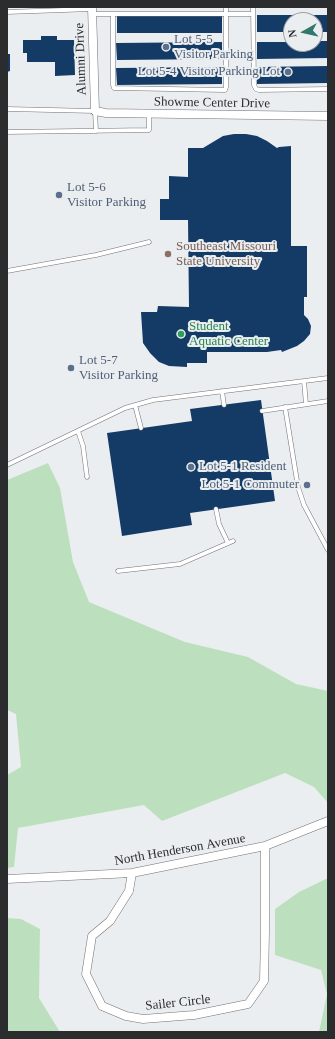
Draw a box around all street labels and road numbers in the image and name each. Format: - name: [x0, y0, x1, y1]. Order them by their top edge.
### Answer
- street label: Alumni Drive: [72, 22, 90, 96]
- street label: Showme Center Drive: [154, 94, 270, 112]
- street label: North Henderson Avenue: [113, 831, 247, 869]
- street label: Sailer Circle: [145, 992, 211, 1014]

